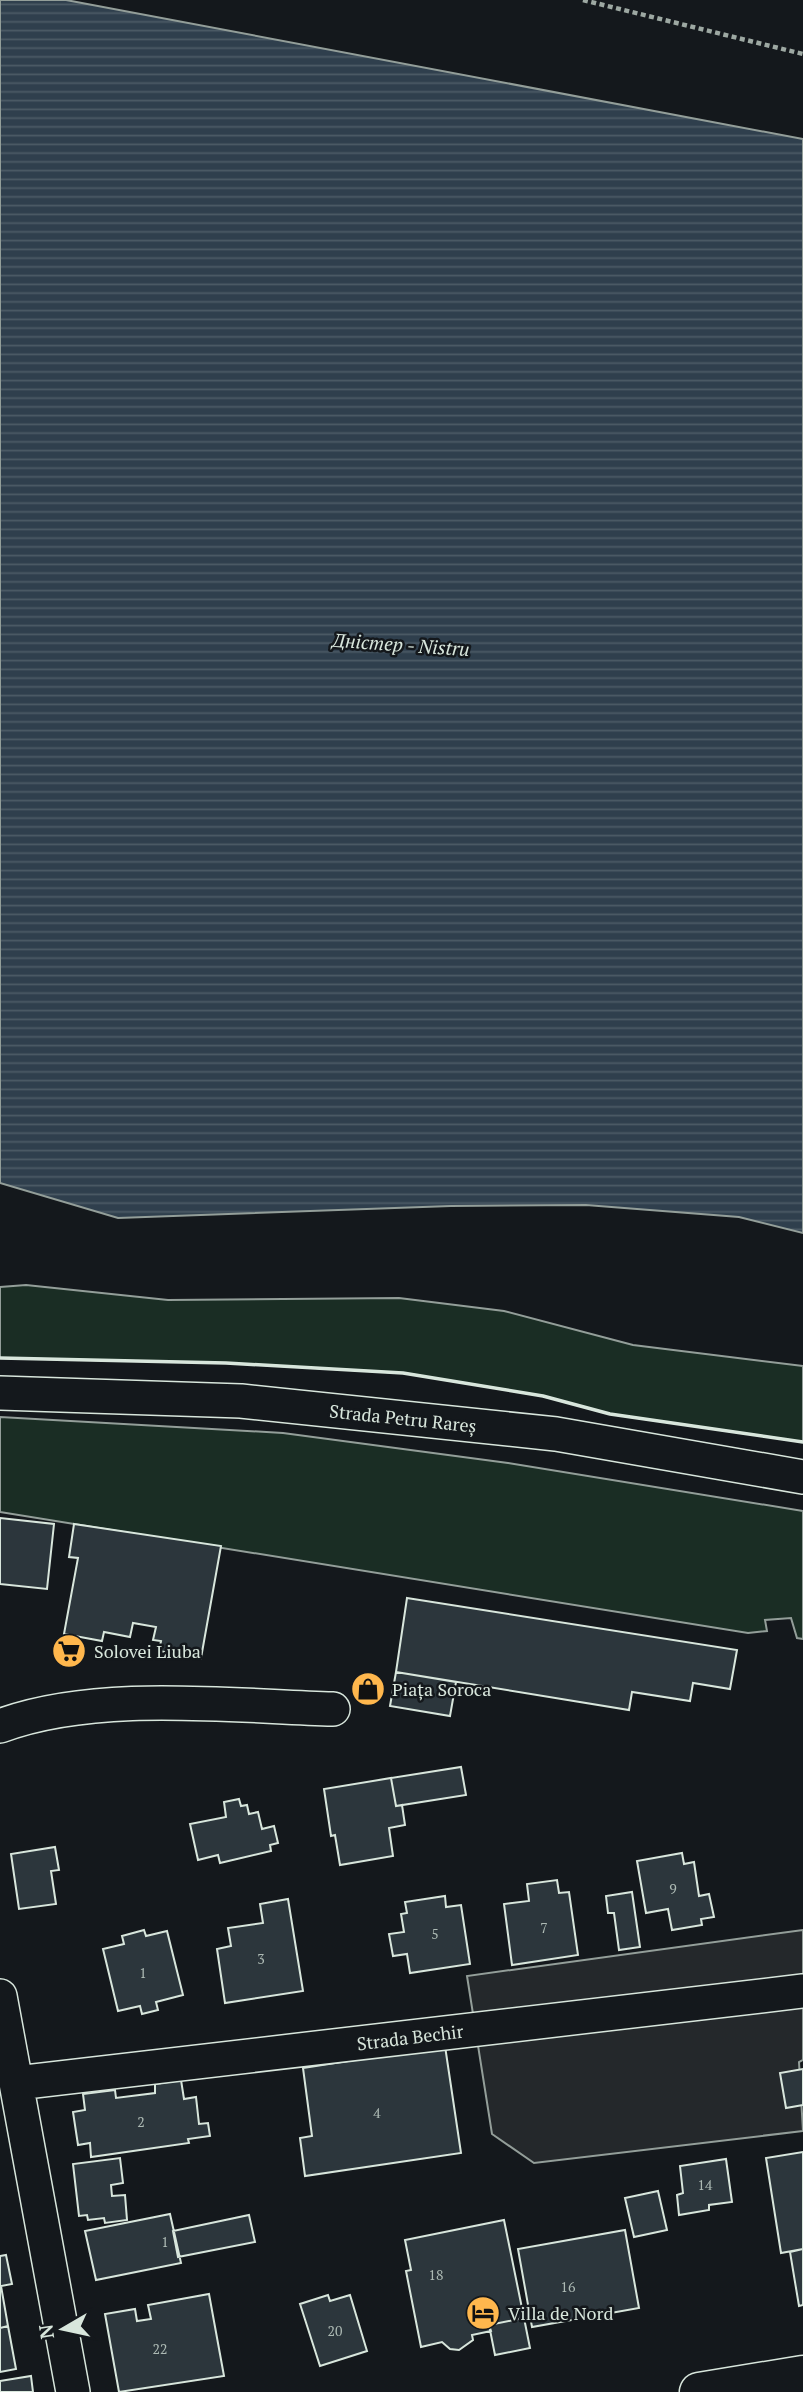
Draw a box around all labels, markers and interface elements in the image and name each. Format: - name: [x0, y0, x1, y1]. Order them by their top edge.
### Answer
- water label: Дністер - Nistru: [329, 627, 471, 661]
- street label: Strada Petru Rareș: [328, 1398, 478, 1438]
- supermarket icon: Solovei Liuba: [50, 1632, 88, 1670]
- place label: Solovei Liuba: [94, 1639, 201, 1663]
- shop icon: Piața Soroca: [349, 1670, 387, 1708]
- place label: Piața Soroca: [392, 1677, 491, 1701]
- house number: 9: [669, 1879, 677, 1898]
- house number: 7: [540, 1918, 548, 1937]
- house number: 5: [431, 1924, 439, 1943]
- house number: 3: [257, 1949, 265, 1968]
- house number: 1: [139, 1963, 147, 1982]
- street label: Strada Bechir: [355, 2019, 465, 2055]
- house number: 4: [373, 2103, 381, 2122]
- house number: 2: [137, 2112, 145, 2131]
- house number: 14: [698, 2175, 713, 2194]
- house number: 1: [161, 2232, 169, 2251]
- house number: 18: [429, 2265, 443, 2284]
- house number: 16: [561, 2277, 576, 2296]
- north arrow: [28, 2294, 98, 2364]
- hotel icon: Villa de Nord: [464, 2294, 502, 2332]
- place label: Villa de Nord: [508, 2301, 613, 2325]
- house number: 20: [328, 2321, 342, 2340]
- text: N: [32, 2322, 59, 2341]
- house number: 22: [153, 2339, 167, 2358]

